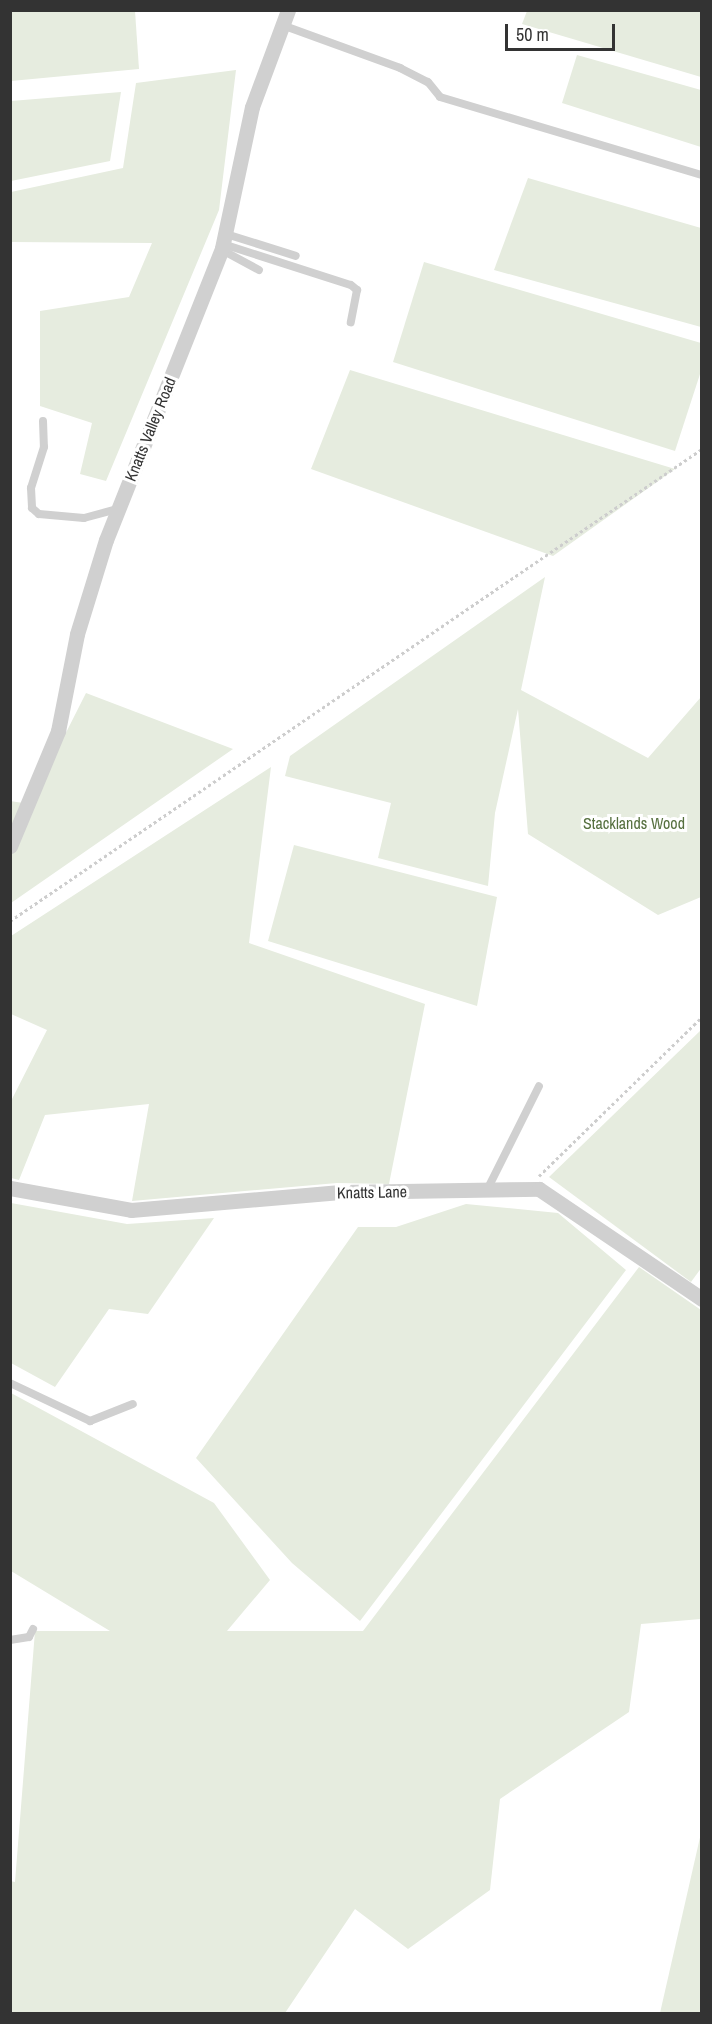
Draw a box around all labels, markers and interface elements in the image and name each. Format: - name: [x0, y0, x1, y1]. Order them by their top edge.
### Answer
- scale bar: [508, 12, 618, 50]
- text: 50 m: [516, 22, 549, 47]
- street label: Knatts Valley Road: [120, 374, 180, 484]
- park label: Stacklands Wood: [583, 813, 685, 833]
- street label: Knatts Lane: [337, 1182, 407, 1202]

